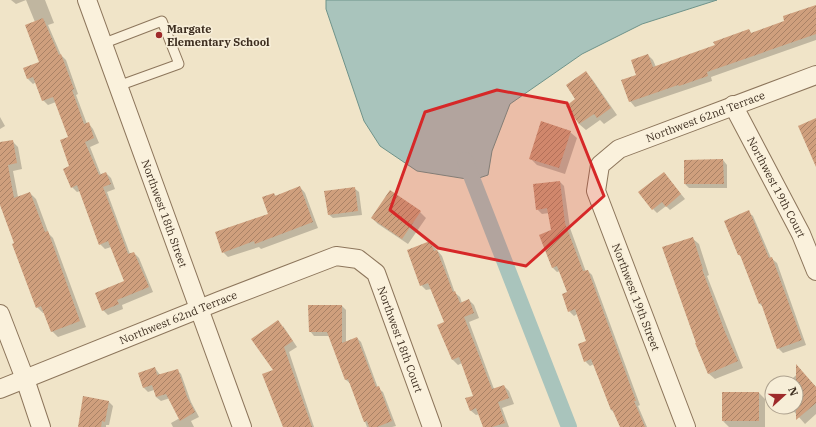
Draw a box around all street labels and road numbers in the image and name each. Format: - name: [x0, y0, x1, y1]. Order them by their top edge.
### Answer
- street label: Northwest 62nd Terrace: [644, 88, 767, 145]
- street label: Northwest 19th Court: [744, 134, 809, 240]
- street label: Northwest 18th Street: [138, 157, 191, 269]
- street label: Northwest 19th Street: [609, 241, 663, 353]
- street label: Northwest 18th Court: [374, 284, 426, 394]
- street label: Northwest 62nd Terrace: [117, 288, 239, 347]

